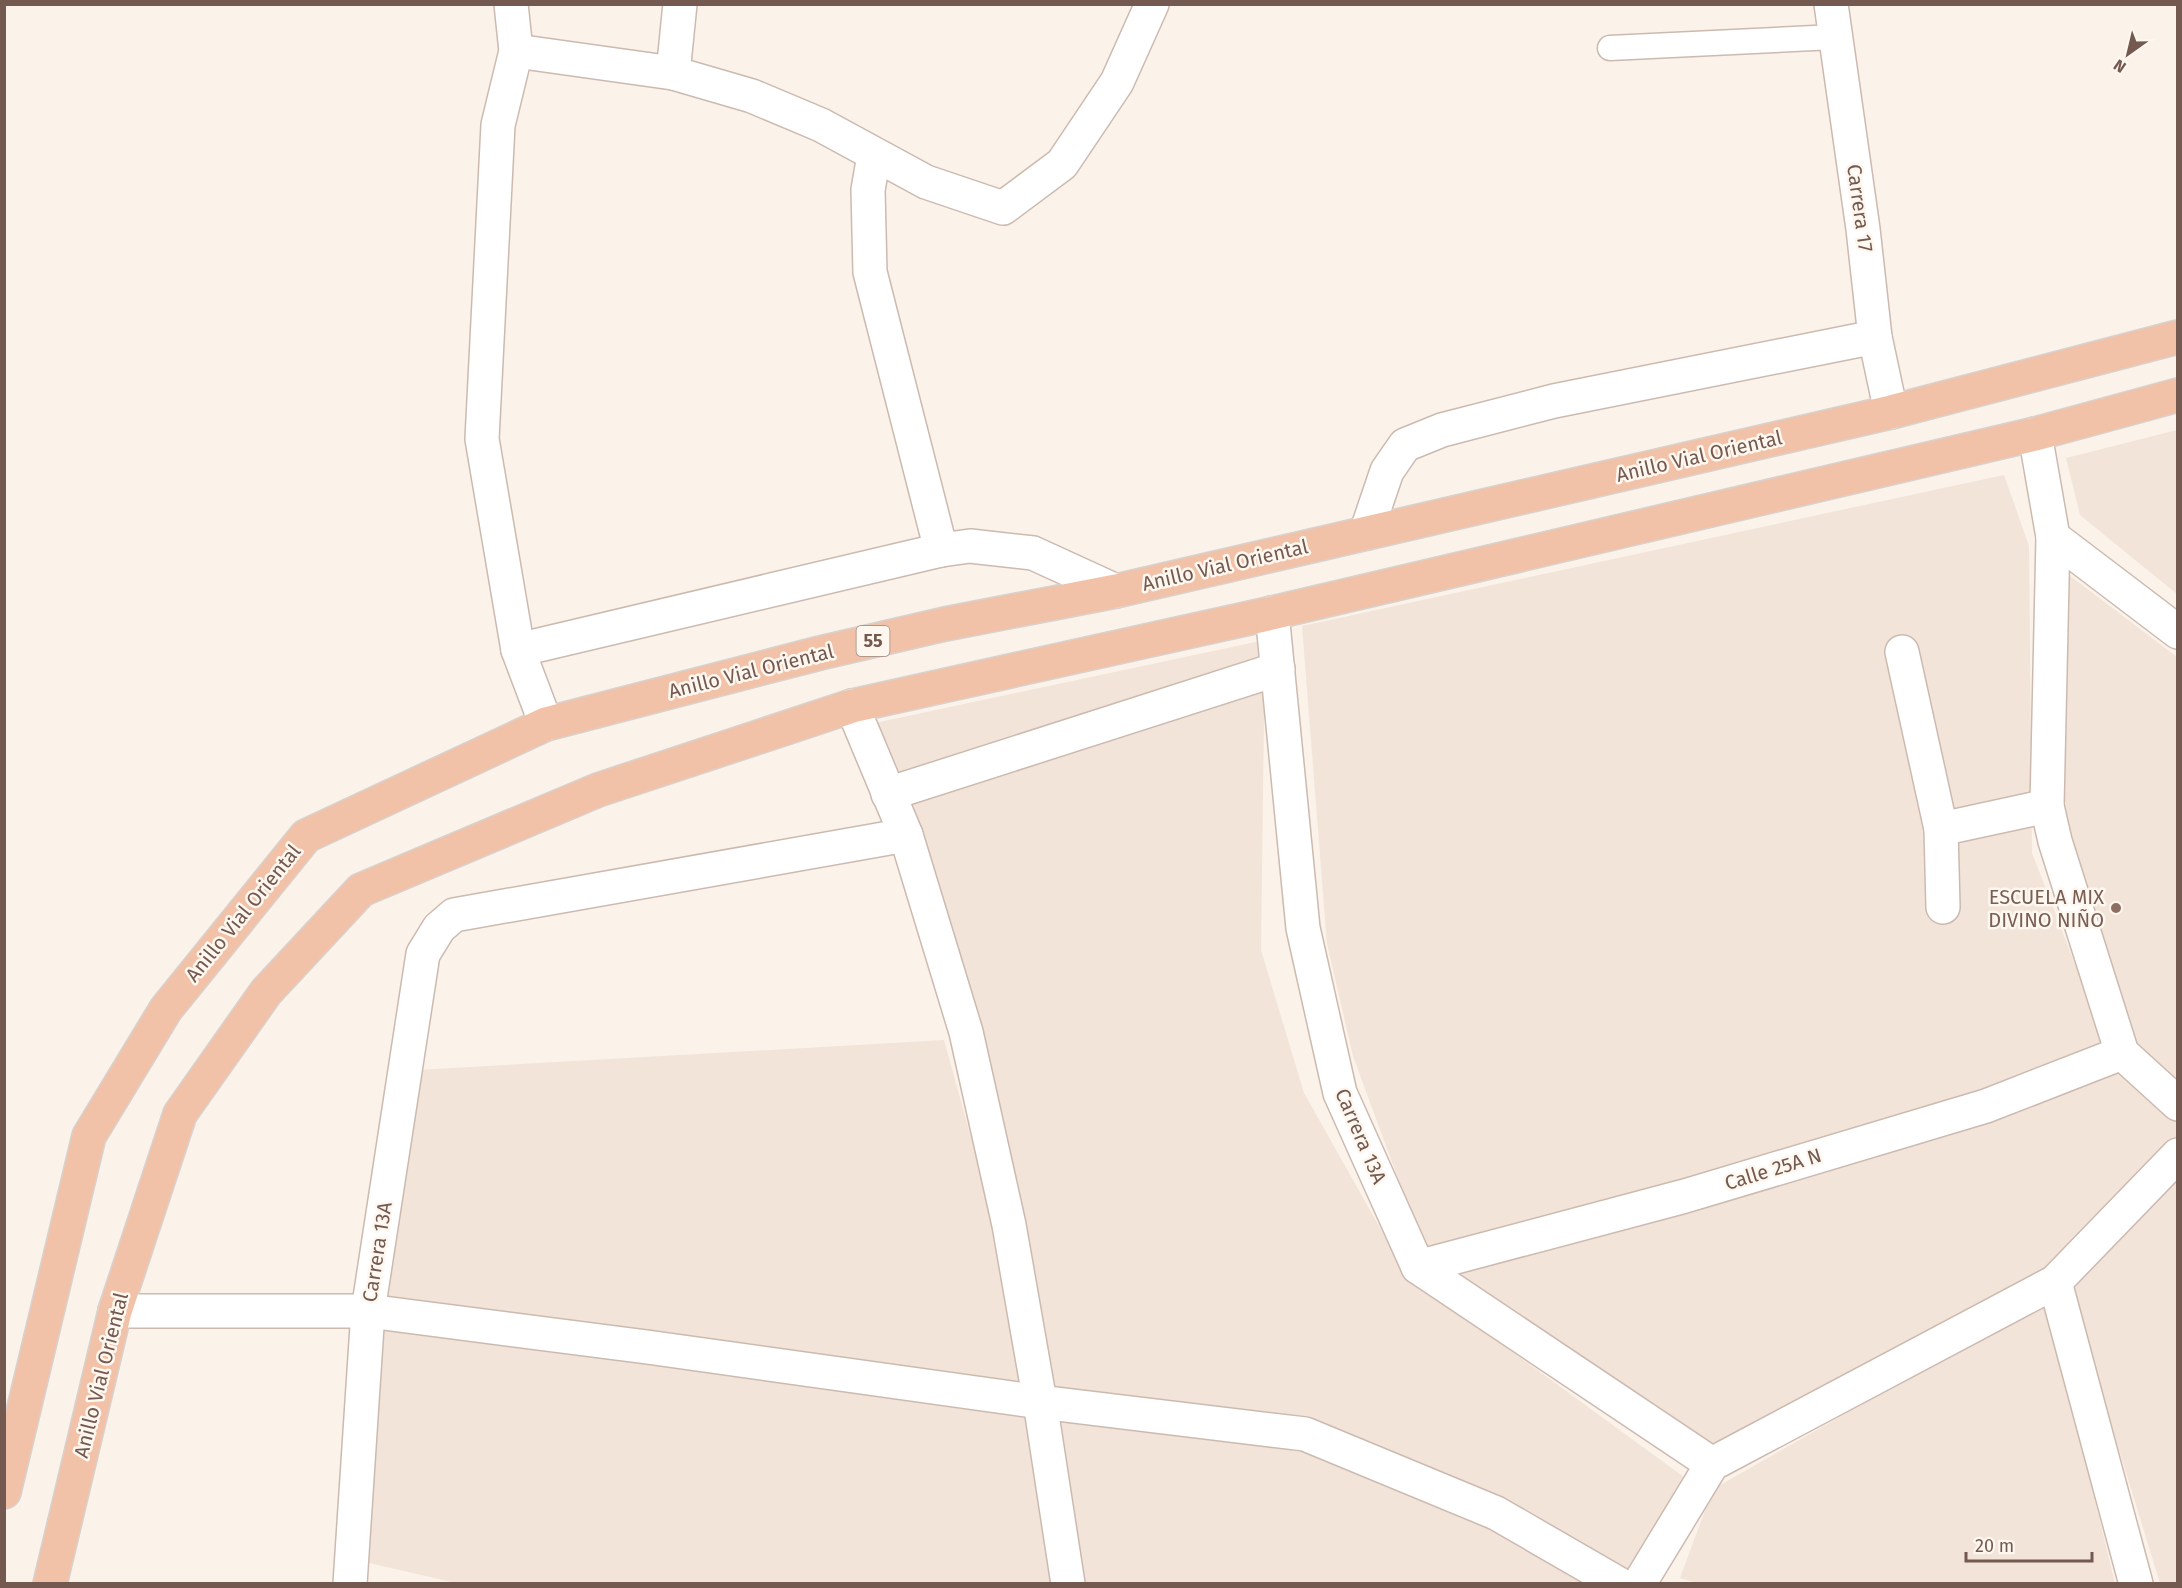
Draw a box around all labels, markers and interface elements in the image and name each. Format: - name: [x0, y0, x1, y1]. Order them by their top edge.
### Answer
- north arrow: [2098, 24, 2158, 84]
- text: N: [2110, 55, 2130, 77]
- street label: Carrera 17: [1842, 163, 1878, 254]
- street label: Anillo Vial Oriental: [1614, 425, 1784, 487]
- street label: Anillo Vial Oriental: [1140, 534, 1310, 596]
- road number: 55: [856, 626, 890, 656]
- street label: Anillo Vial Oriental: [666, 639, 836, 703]
- street label: Anillo Vial Oriental: [180, 839, 306, 986]
- place label: ESCUELA MIX DIVINO NIÑO: [1988, 885, 2104, 932]
- marker: ESCUELA MIX DIVINO NIÑO: [2109, 901, 2123, 915]
- street label: Carrera 13A: [1330, 1085, 1392, 1188]
- street label: Calle 25A N: [1722, 1143, 1824, 1195]
- street label: Carrera 13A: [357, 1200, 397, 1304]
- street label: Anillo Vial Oriental: [69, 1290, 133, 1460]
- scale bar: [1966, 1525, 2092, 1563]
- text: 20 m: [1975, 1535, 2014, 1557]

